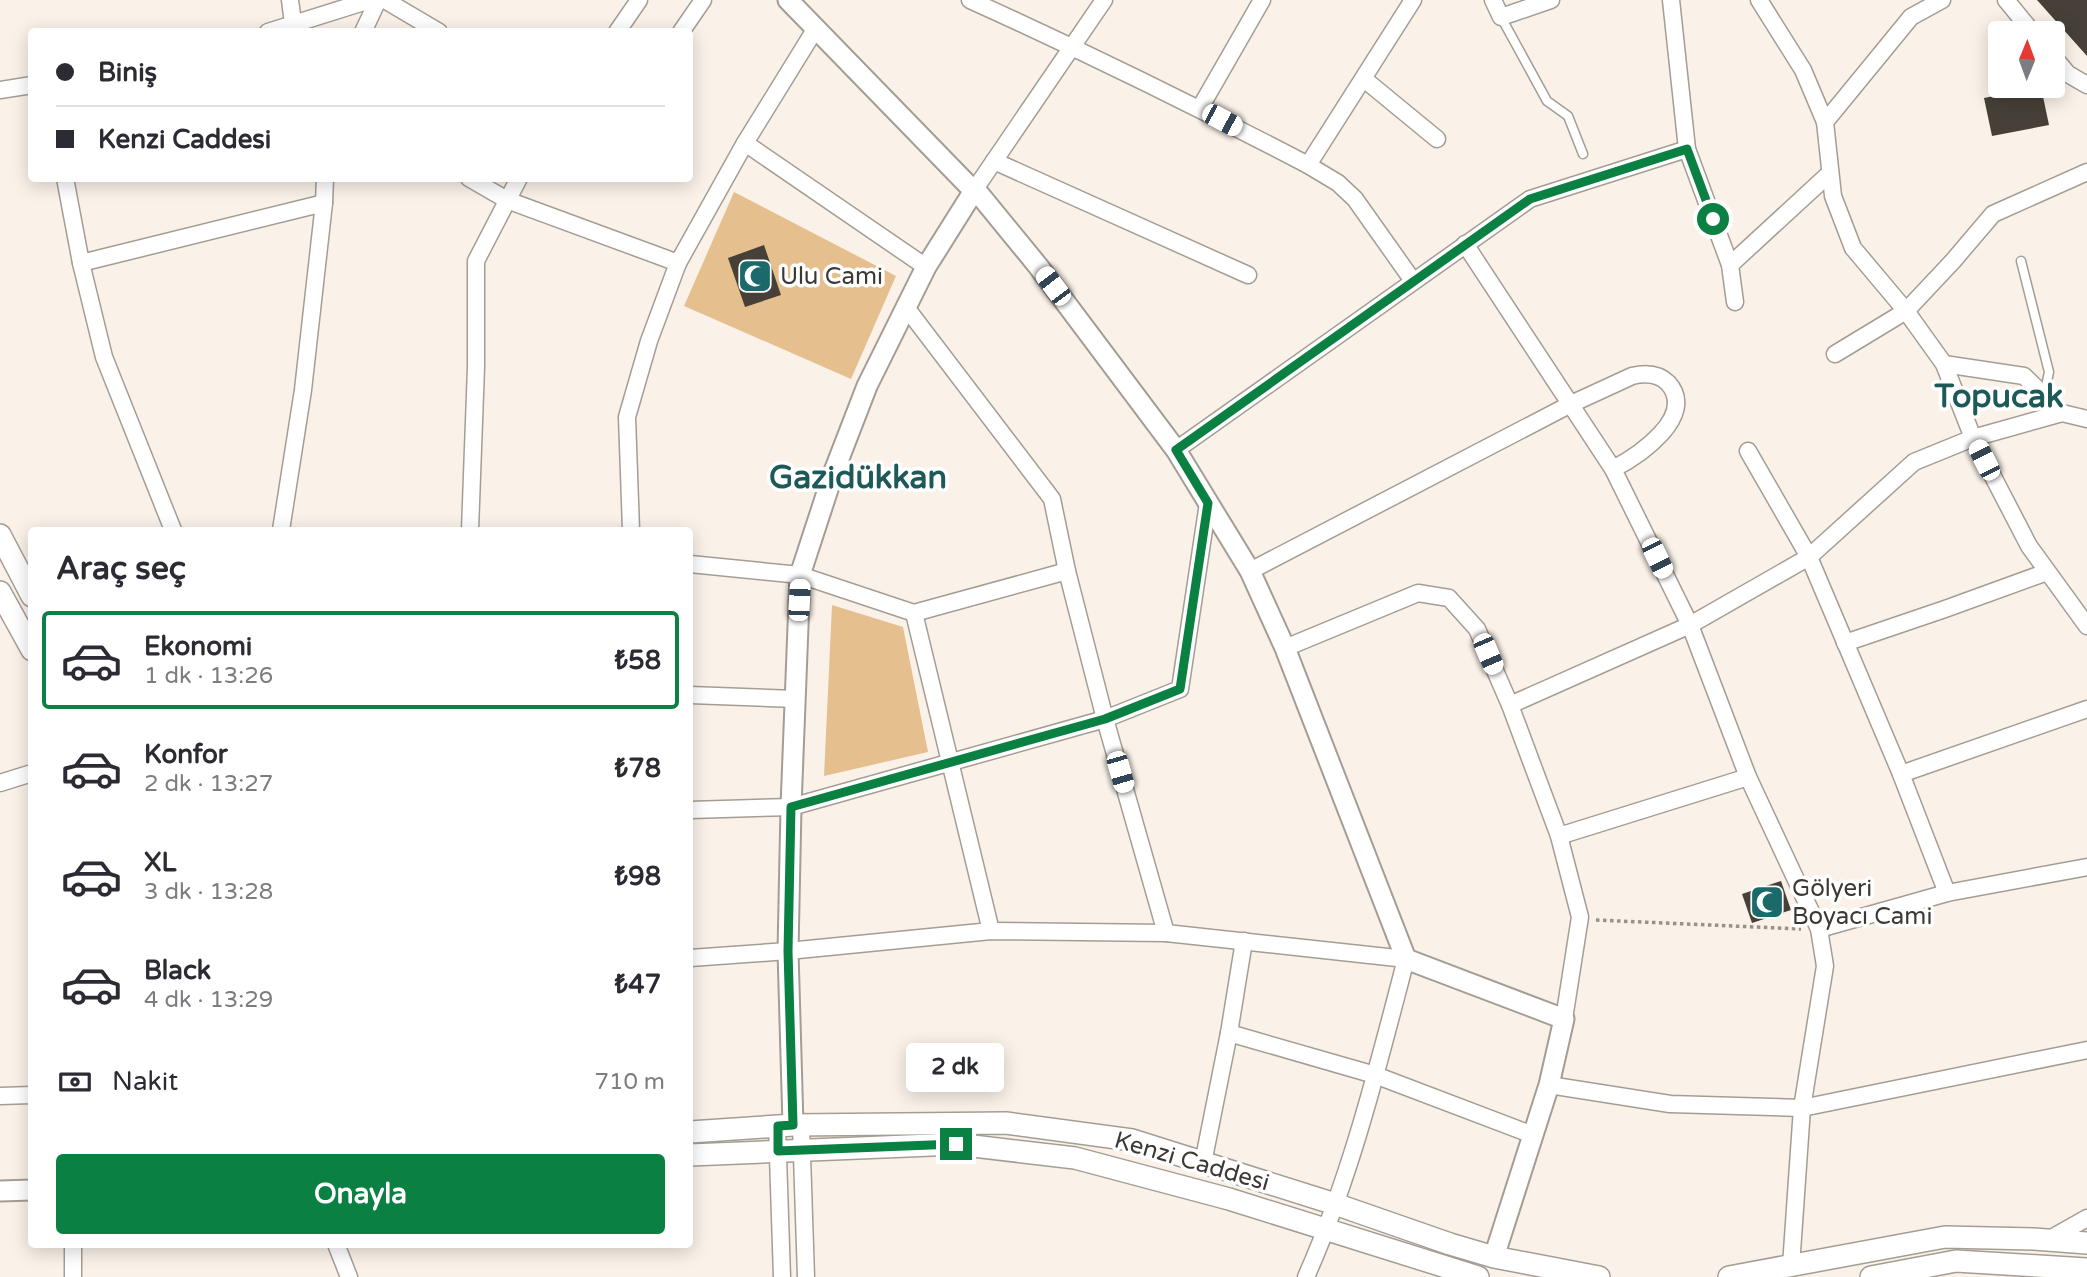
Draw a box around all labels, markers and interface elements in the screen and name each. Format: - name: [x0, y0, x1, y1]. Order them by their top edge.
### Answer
- north arrow: [1988, 21, 2065, 98]
- map controls: [1988, 21, 2065, 98]
- text: Biniş: [98, 57, 157, 88]
- car: [1199, 101, 1246, 139]
- text: Kenzi Caddesi: [98, 124, 271, 155]
- route start: [1697, 203, 1729, 235]
- mosque icon: Ulu Cami: [736, 257, 774, 295]
- place label: Ulu Cami: [780, 262, 883, 291]
- car: [1032, 263, 1075, 309]
- district label: Topucak: [1933, 378, 2064, 416]
- car: [1966, 437, 2003, 483]
- district label: Gazidükkan: [769, 459, 947, 497]
- car: [1639, 535, 1676, 581]
- text: Araç seç: [56, 550, 186, 588]
- car: [788, 578, 811, 622]
- icon: car: [60, 629, 123, 692]
- text: Ekonomi: [144, 631, 252, 662]
- car: [1471, 631, 1506, 677]
- text: ₺58: [615, 645, 661, 676]
- text: 1 dk · 13:26: [144, 662, 273, 690]
- icon: car: [60, 737, 123, 800]
- text: Konfor: [144, 739, 228, 770]
- car: [1105, 749, 1136, 795]
- text: ₺78: [615, 753, 661, 784]
- text: 2 dk · 13:27: [144, 770, 273, 798]
- icon: car: [60, 845, 123, 908]
- text: XL: [144, 847, 176, 878]
- text: ₺98: [615, 861, 661, 892]
- place label: Gölyeri Boyacı Cami: [1792, 874, 1932, 931]
- text: 3 dk · 13:28: [144, 878, 273, 906]
- mosque icon: Gölyeri Boyacı Cami: [1748, 883, 1786, 921]
- icon: car: [60, 953, 123, 1016]
- text: Black: [144, 955, 211, 986]
- text: ₺47: [615, 969, 661, 1000]
- text: 4 dk · 13:29: [144, 986, 273, 1014]
- callout: 2 dk: [907, 1042, 1005, 1092]
- text: 2 dk: [931, 1053, 979, 1081]
- icon: cash: [56, 1063, 94, 1101]
- text: Nakit: [112, 1066, 178, 1097]
- text: 710 m: [595, 1068, 665, 1096]
- street label: Kenzi Caddesi: [1111, 1125, 1273, 1197]
- route end: [940, 1128, 972, 1160]
- button: Onayla: [56, 1154, 665, 1234]

